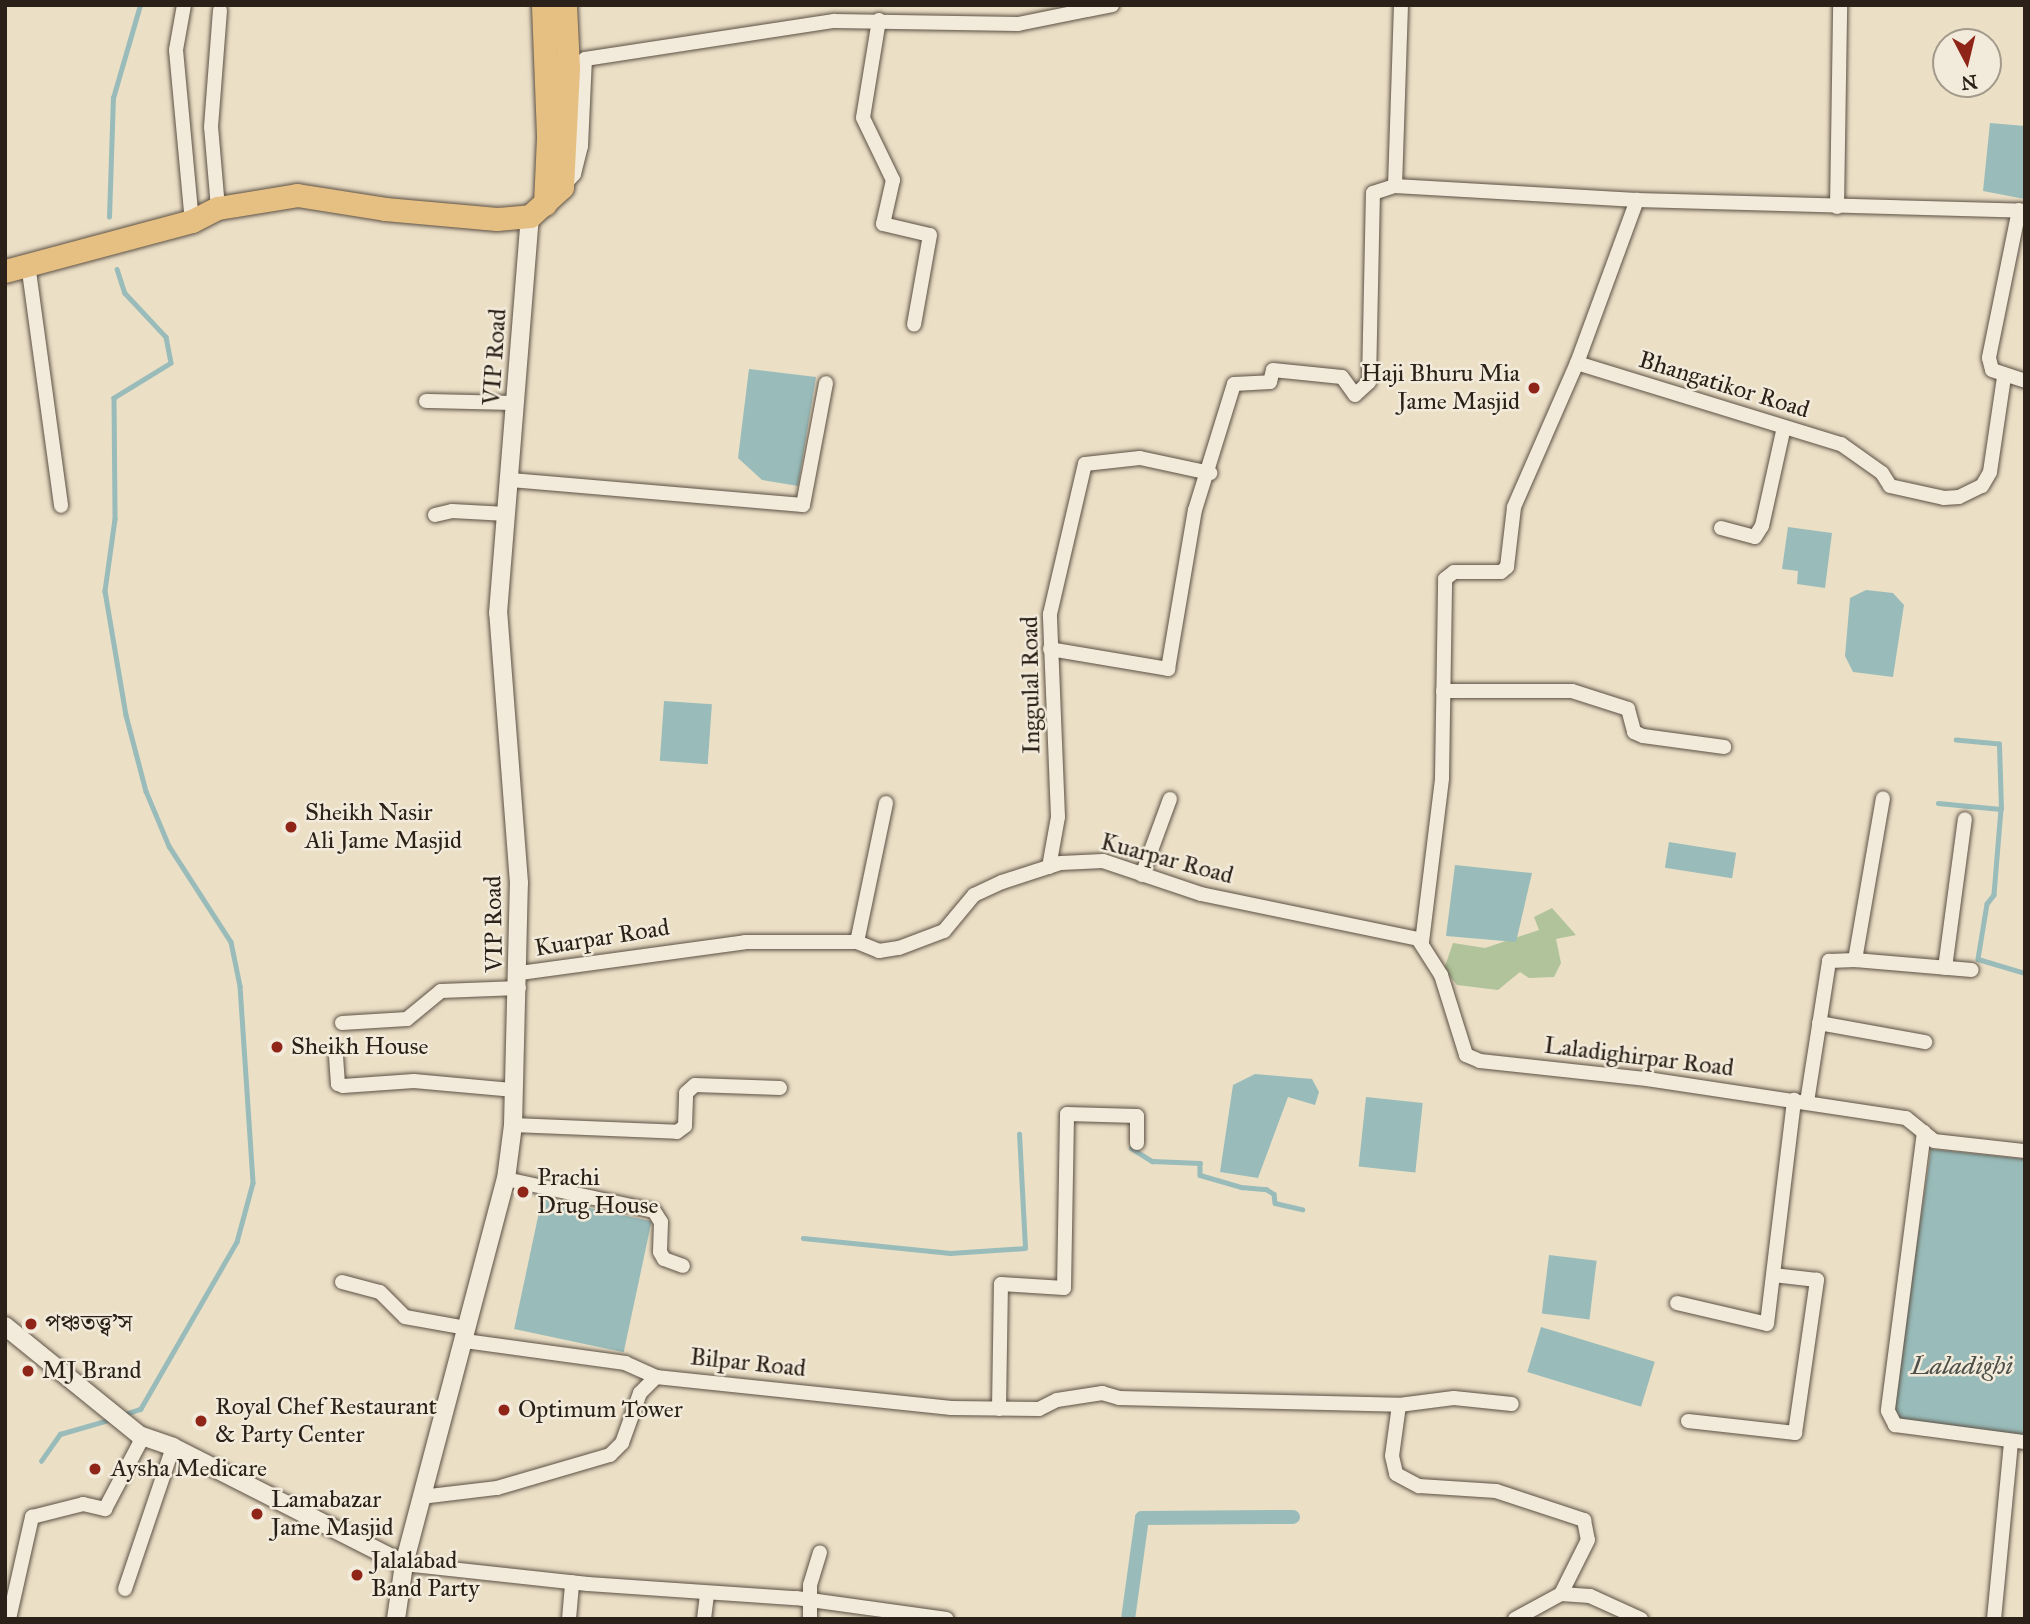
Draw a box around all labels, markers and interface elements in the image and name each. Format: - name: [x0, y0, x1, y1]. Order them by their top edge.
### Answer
- north arrow: [1932, 28, 2002, 98]
- text: N: [1960, 70, 1979, 95]
- street label: VIP Road: [477, 308, 513, 406]
- street label: Bhangatikor Road: [1635, 345, 1813, 425]
- place label: Haji Bhuru Mia Jame Masjid: [1361, 360, 1520, 416]
- marker: Haji Bhuru Mia Jame Masjid: [1526, 380, 1542, 396]
- street label: Inggulal Road: [1015, 616, 1047, 754]
- place label: Sheikh Nasir Ali Jame Masjid: [305, 799, 462, 855]
- marker: Sheikh Nasir Ali Jame Masjid: [283, 819, 299, 835]
- street label: Kuarpar Road: [1098, 827, 1236, 891]
- street label: VIP Road: [479, 875, 509, 973]
- street label: Kuarpar Road: [533, 913, 671, 963]
- street label: Laladighirpar Road: [1543, 1031, 1735, 1083]
- place label: Sheikh House: [291, 1033, 429, 1061]
- marker: Sheikh House: [269, 1039, 285, 1055]
- place label: Prachi Drug House: [537, 1164, 658, 1220]
- marker: Prachi Drug House: [515, 1184, 531, 1200]
- place label: পঞ্চতত্ত্ব'স: [45, 1310, 132, 1338]
- marker: পঞ্চতত্ত্ব'স: [23, 1316, 39, 1332]
- street label: Bilpar Road: [689, 1343, 807, 1383]
- water label: Laladighi: [1911, 1350, 2013, 1382]
- place label: MJ Brand: [42, 1357, 142, 1385]
- marker: MJ Brand: [20, 1363, 36, 1379]
- place label: Royal Chef Restaurant & Party Center: [215, 1393, 437, 1449]
- place label: Optimum Tower: [518, 1396, 683, 1424]
- marker: Optimum Tower: [496, 1402, 512, 1418]
- marker: Royal Chef Restaurant & Party Center: [193, 1413, 209, 1429]
- place label: Aysha Medicare: [111, 1455, 267, 1483]
- marker: Aysha Medicare: [85, 1459, 105, 1479]
- place label: Lamabazar Jame Masjid: [271, 1486, 394, 1542]
- marker: Lamabazar Jame Masjid: [249, 1506, 265, 1522]
- place label: Jalalabad Band Party: [371, 1547, 479, 1603]
- marker: Jalalabad Band Party: [349, 1567, 365, 1583]

